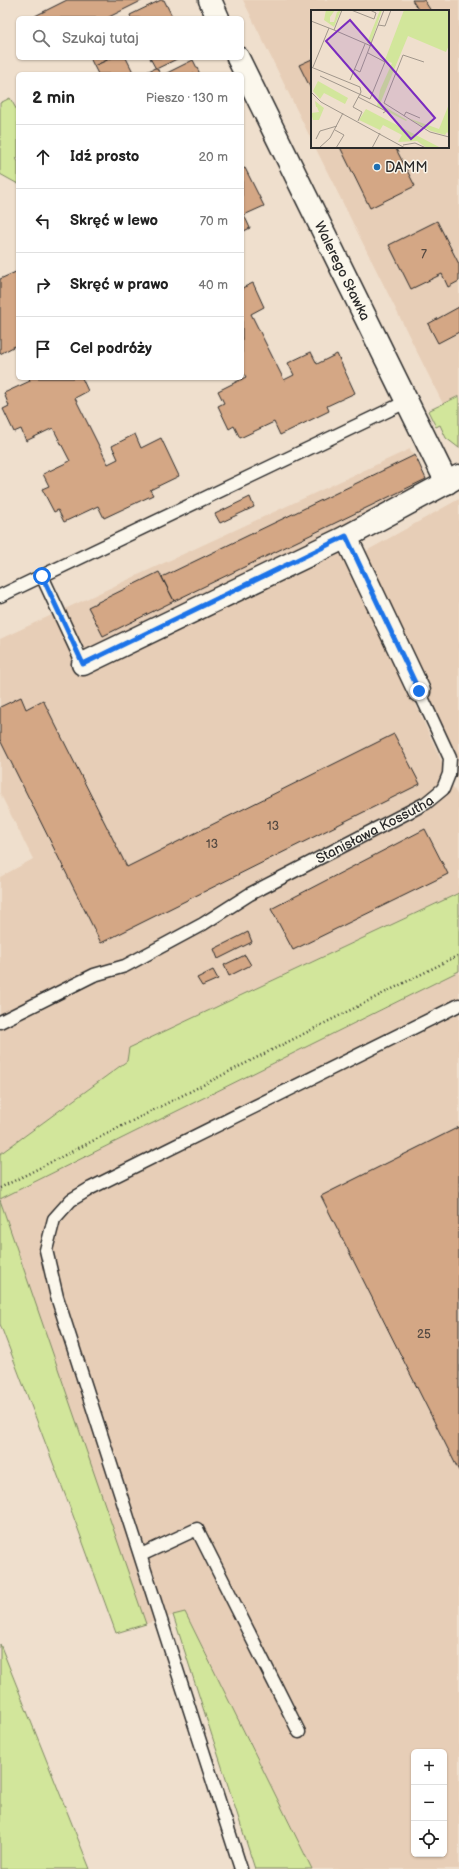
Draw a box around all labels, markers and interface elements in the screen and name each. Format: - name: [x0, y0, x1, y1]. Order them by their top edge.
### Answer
- inset map: [311, 10, 449, 148]
- search box: [16, 16, 244, 60]
- icon: search: [30, 27, 52, 49]
- text: Szukaj tutaj: [62, 29, 139, 48]
- text: 2 min: [32, 88, 75, 108]
- text: Pieszo · 130 m: [146, 90, 228, 106]
- icon: ahead: [32, 146, 54, 168]
- text: Idź prosto: [70, 147, 139, 166]
- text: 20 m: [198, 149, 228, 165]
- place label: DAMM: [385, 159, 428, 176]
- marker: DAMM: [372, 162, 382, 172]
- icon: left: [32, 210, 54, 232]
- text: Skręć w lewo: [70, 211, 158, 230]
- text: 70 m: [200, 213, 228, 229]
- street label: Walerego Sławka: [311, 218, 374, 323]
- house number: 7: [421, 247, 427, 262]
- icon: right: [32, 274, 54, 296]
- text: Skręć w prawo: [70, 275, 169, 294]
- text: 40 m: [198, 277, 228, 293]
- icon: arrive: [32, 338, 54, 360]
- text: Cel podróży: [70, 339, 152, 358]
- route start: [33, 567, 51, 585]
- route end: [410, 682, 428, 700]
- street label: Stanisława Kossutha: [313, 792, 437, 867]
- house number: 13: [267, 819, 279, 834]
- house number: 13: [206, 837, 218, 852]
- house number: 25: [417, 1327, 431, 1342]
- map controls: [411, 1749, 447, 1857]
- button: +: [411, 1749, 447, 1785]
- button: −: [411, 1785, 447, 1821]
- button: locate: [411, 1821, 447, 1857]

